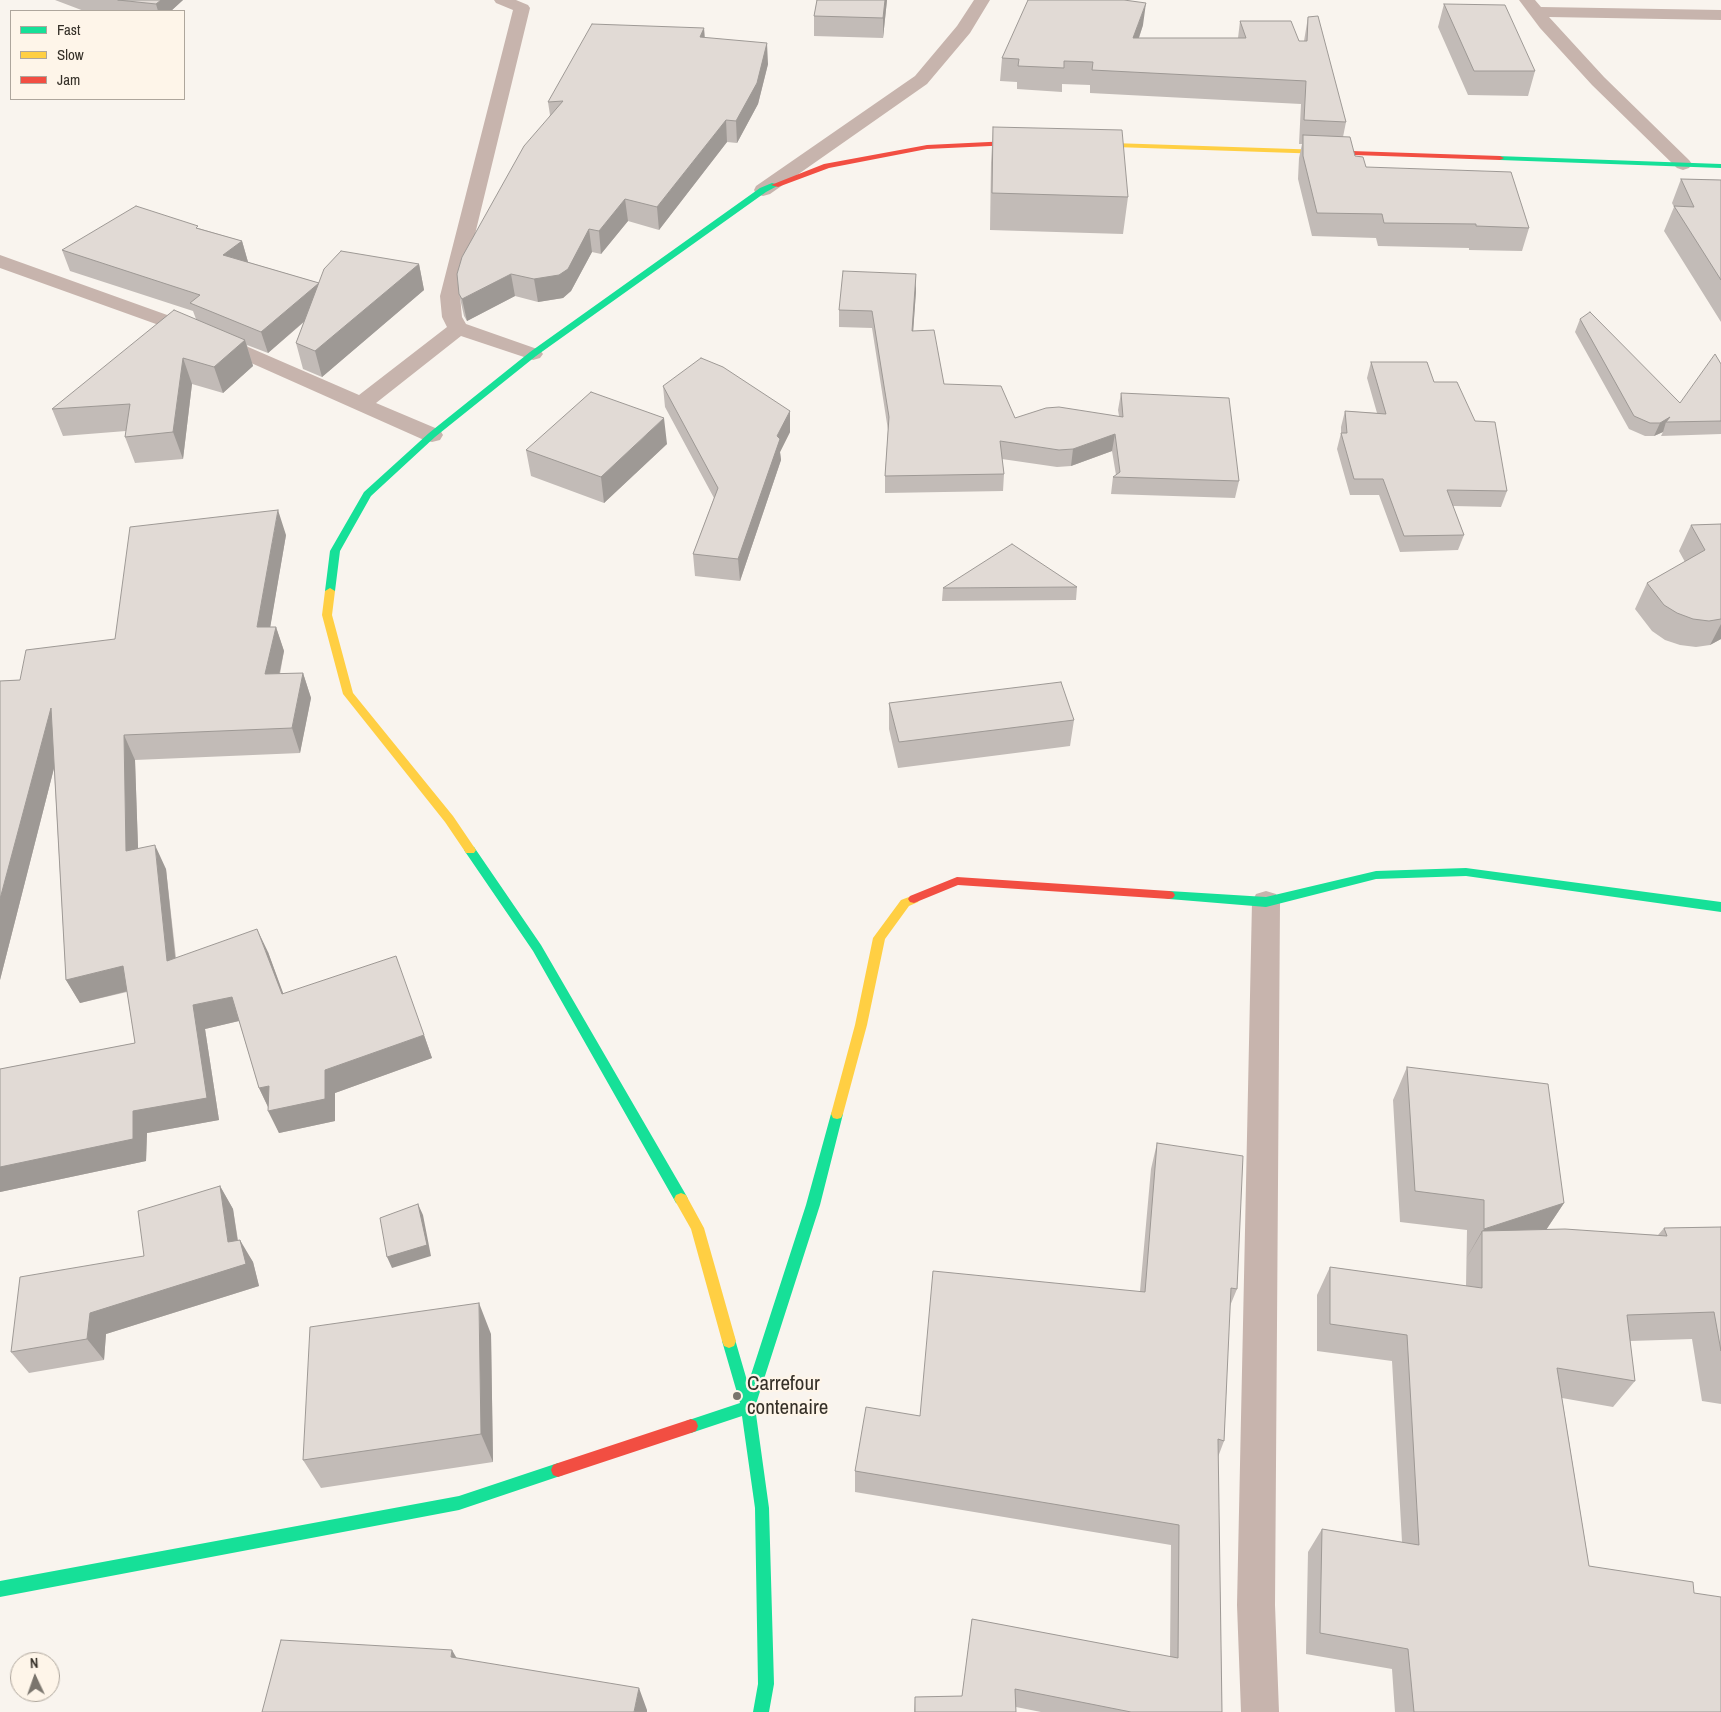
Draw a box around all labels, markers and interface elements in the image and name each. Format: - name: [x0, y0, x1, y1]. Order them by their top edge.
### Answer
- legend: [10, 10, 185, 100]
- text: Fast: [57, 19, 80, 40]
- text: Slow: [57, 44, 84, 65]
- text: Jam: [57, 69, 80, 90]
- place label: Carrefour contenaire: [747, 1371, 828, 1421]
- marker: Carrefour contenaire: [731, 1390, 743, 1402]
- north arrow: [10, 1652, 60, 1702]
- text: N: [30, 1654, 39, 1672]

